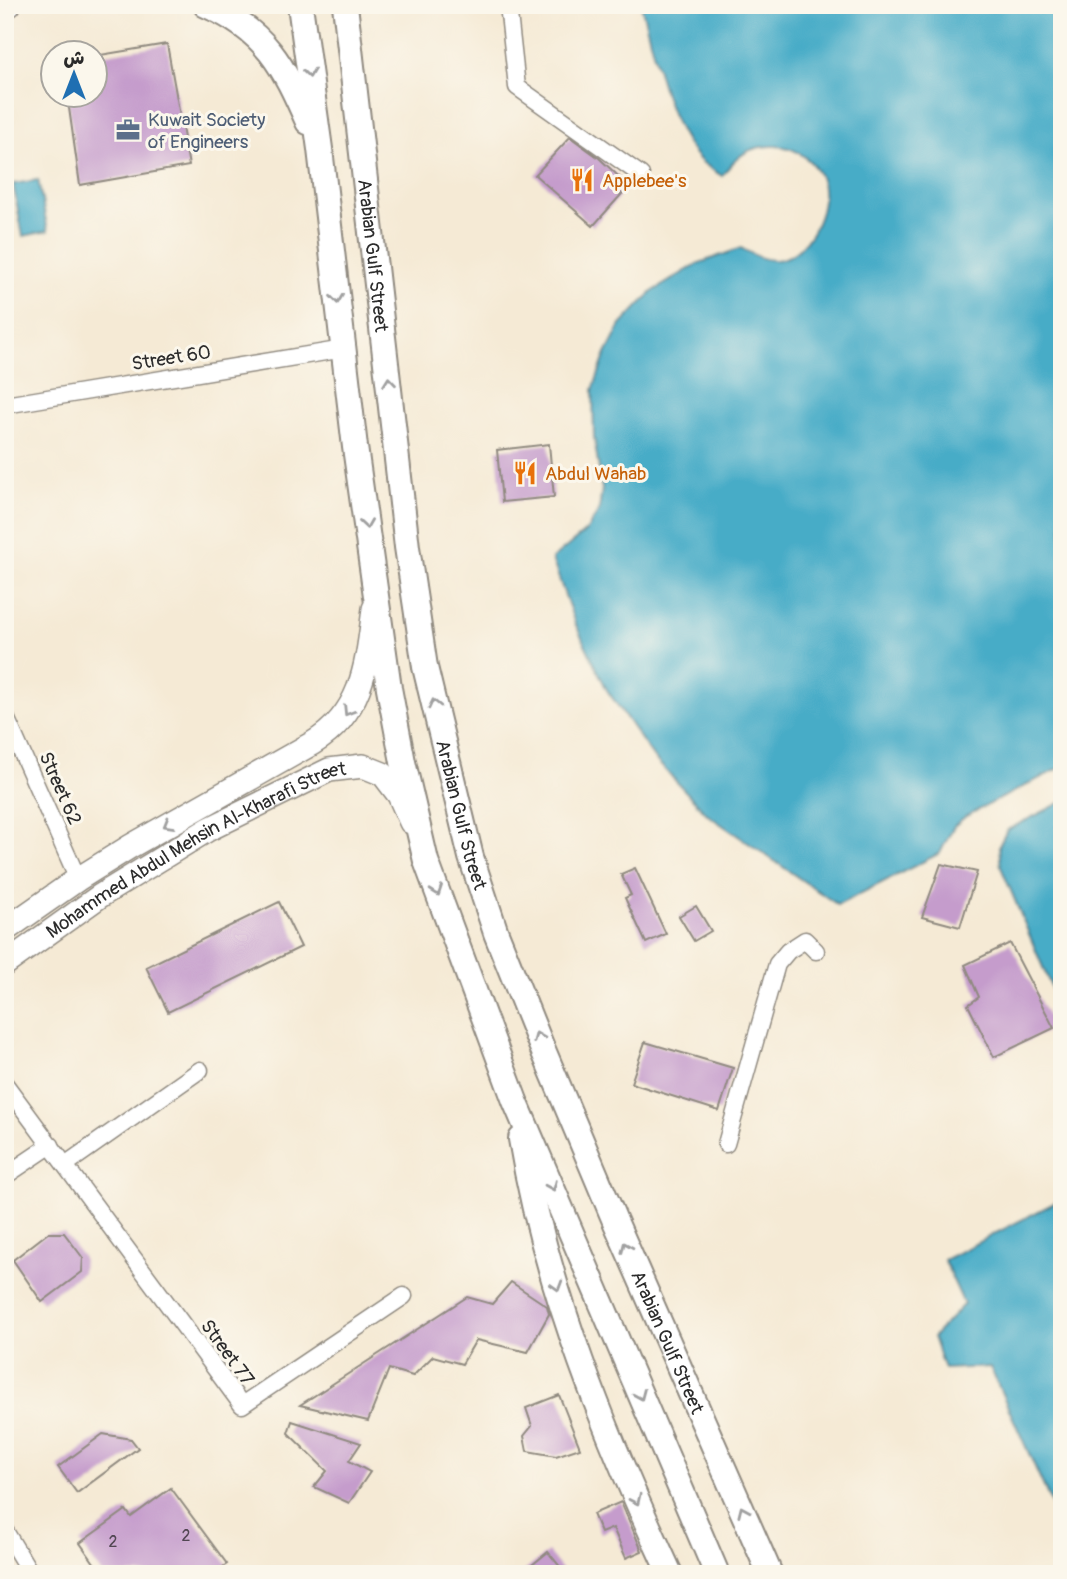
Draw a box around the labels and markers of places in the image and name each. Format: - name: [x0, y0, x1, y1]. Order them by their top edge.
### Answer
- place label: Kuwait Society of Engineers: [148, 108, 265, 154]
- office icon: Kuwait Society of Engineers: [114, 116, 142, 144]
- restaurant icon: Applebee's: [568, 166, 596, 194]
- place label: Applebee's: [602, 169, 687, 193]
- restaurant icon: Abdul Wahab: [511, 459, 539, 487]
- place label: Abdul Wahab: [545, 462, 646, 486]

